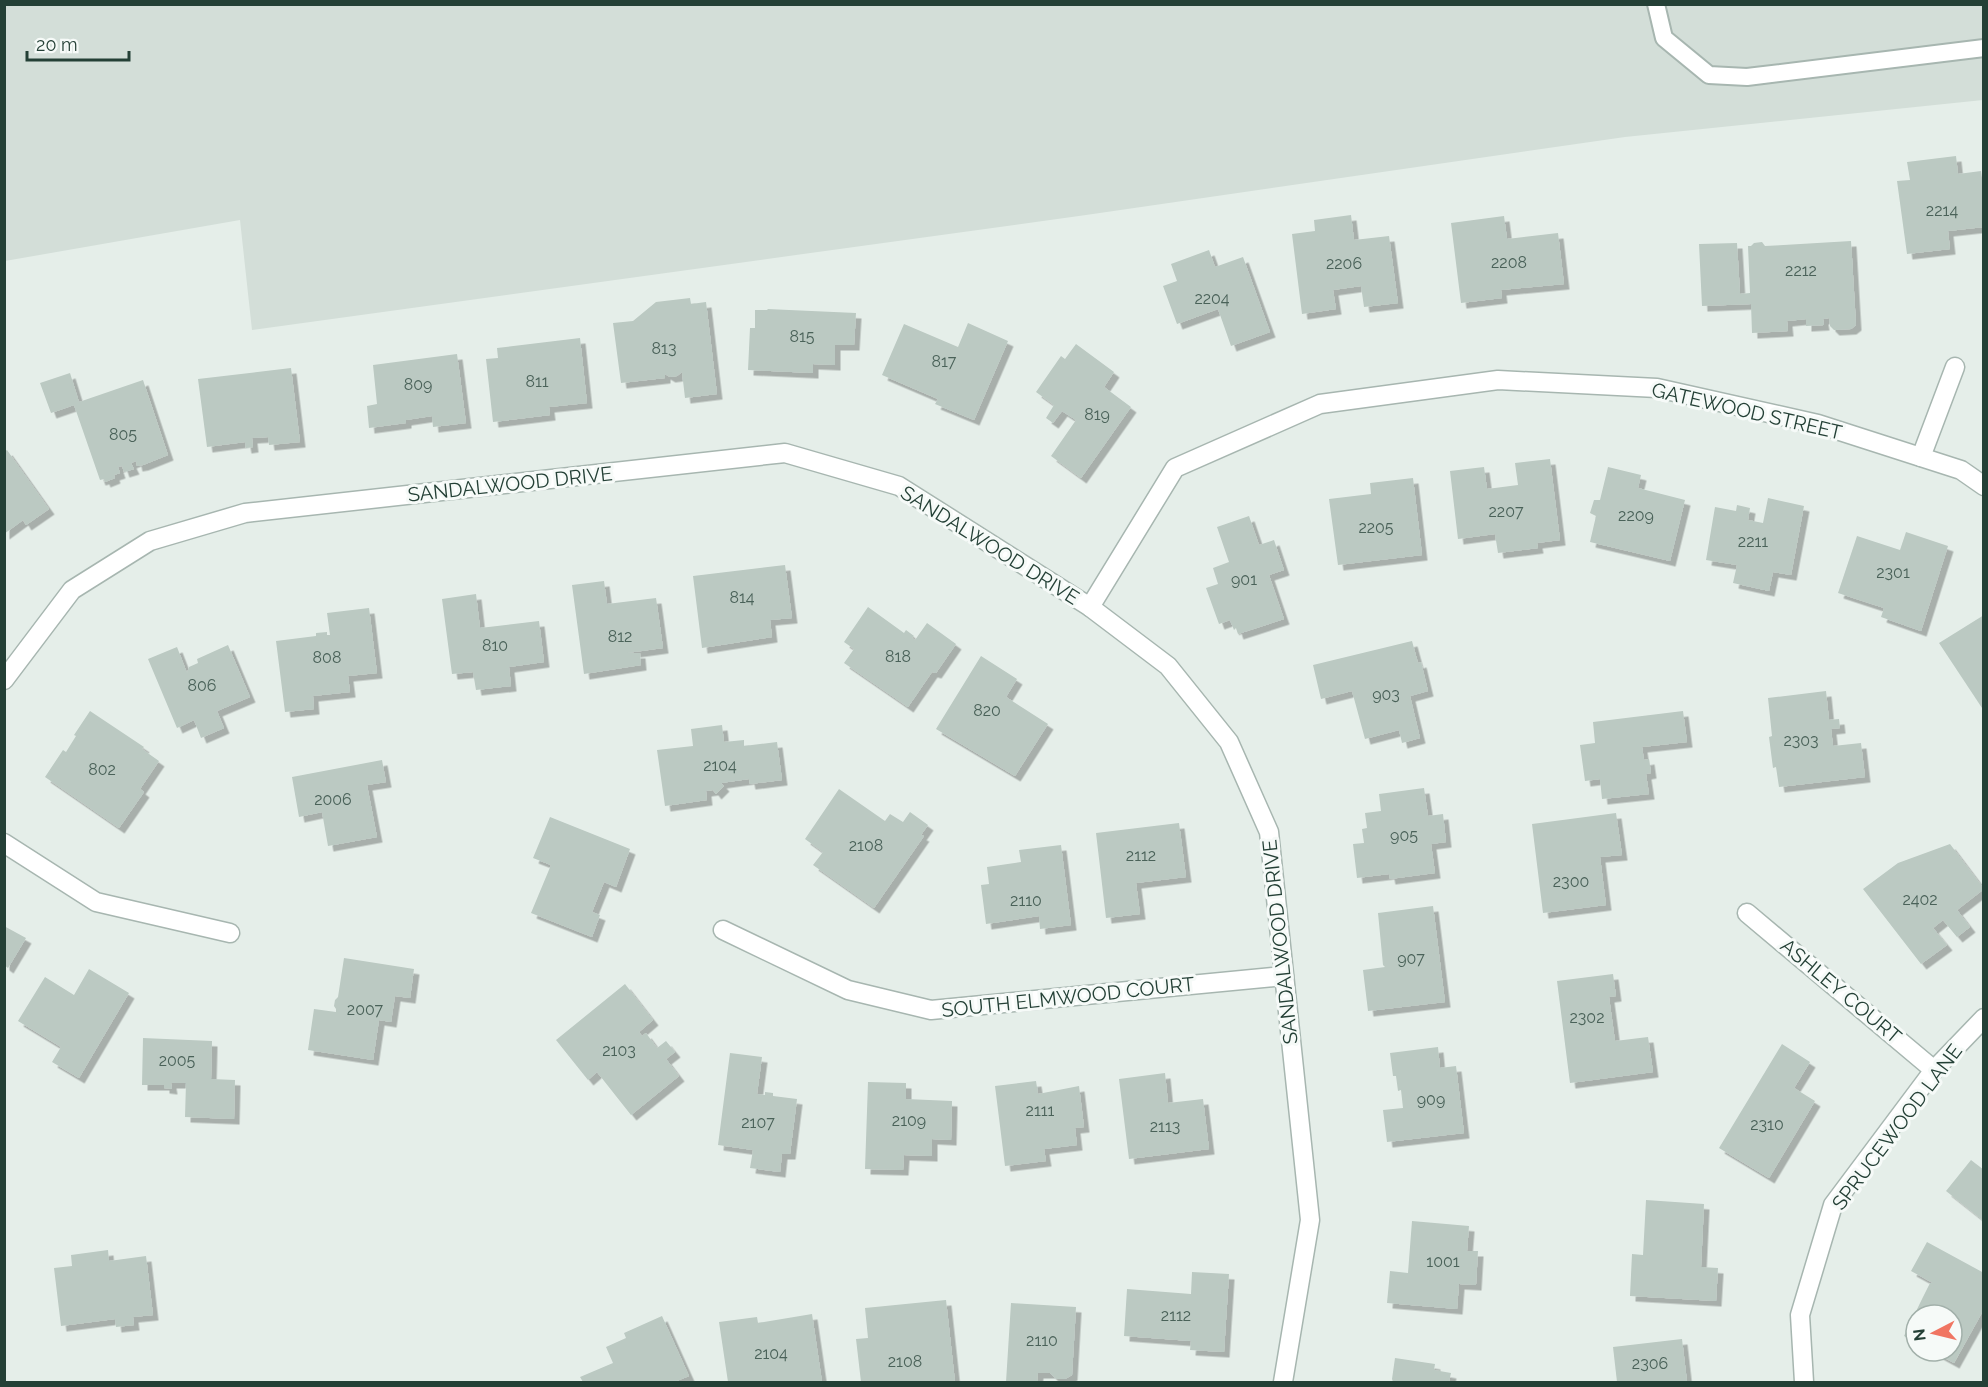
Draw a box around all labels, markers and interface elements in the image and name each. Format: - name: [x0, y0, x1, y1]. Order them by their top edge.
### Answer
- scale bar: [27, 24, 129, 62]
- text: 20 m: [36, 34, 78, 55]
- house number: 2214: [1926, 201, 1958, 220]
- house number: 2208: [1491, 253, 1527, 272]
- house number: 2206: [1326, 254, 1362, 273]
- house number: 2212: [1785, 261, 1817, 280]
- house number: 2204: [1194, 289, 1230, 308]
- house number: 815: [789, 327, 815, 346]
- house number: 813: [652, 339, 676, 358]
- house number: 817: [932, 352, 957, 371]
- house number: 811: [525, 372, 549, 391]
- house number: 809: [404, 375, 432, 394]
- street label: GATEWOOD STREET: [1649, 377, 1845, 445]
- house number: 819: [1084, 405, 1110, 424]
- house number: 805: [109, 425, 137, 444]
- street label: SANDALWOOD DRIVE: [406, 461, 614, 507]
- street label: SANDALWOOD DRIVE: [896, 480, 1084, 610]
- house number: 2207: [1489, 502, 1524, 521]
- house number: 2209: [1618, 506, 1654, 525]
- house number: 2205: [1358, 518, 1394, 537]
- house number: 2211: [1738, 532, 1768, 551]
- house number: 2301: [1876, 563, 1910, 582]
- house number: 901: [1231, 570, 1257, 589]
- house number: 814: [729, 588, 755, 607]
- house number: 812: [608, 627, 632, 646]
- house number: 810: [482, 636, 508, 655]
- house number: 818: [885, 647, 911, 666]
- house number: 808: [313, 648, 341, 667]
- house number: 806: [188, 676, 216, 695]
- house number: 903: [1372, 685, 1400, 704]
- house number: 820: [973, 701, 1001, 720]
- house number: 2303: [1783, 731, 1819, 750]
- house number: 2104: [703, 756, 737, 775]
- house number: 802: [88, 760, 116, 779]
- house number: 2006: [314, 790, 352, 809]
- house number: 905: [1390, 826, 1418, 845]
- house number: 2108: [849, 836, 883, 855]
- street label: SANDALWOOD DRIVE: [1257, 838, 1303, 1046]
- house number: 2112: [1126, 846, 1156, 865]
- house number: 2300: [1553, 872, 1589, 891]
- house number: 2402: [1902, 890, 1938, 909]
- house number: 2110: [1010, 891, 1042, 910]
- street label: ASHLEY COURT: [1776, 934, 1906, 1048]
- house number: 907: [1397, 949, 1425, 968]
- street label: SOUTH ELMWOOD COURT: [940, 972, 1196, 1022]
- house number: 2007: [347, 1000, 384, 1019]
- house number: 2302: [1569, 1008, 1605, 1027]
- street label: SPRUCEWOOD LANE: [1827, 1039, 1967, 1215]
- house number: 2103: [602, 1041, 636, 1060]
- house number: 2005: [159, 1051, 196, 1070]
- house number: 909: [1417, 1090, 1445, 1109]
- house number: 2111: [1026, 1101, 1055, 1120]
- house number: 2109: [892, 1111, 926, 1130]
- house number: 2107: [741, 1113, 775, 1132]
- house number: 2310: [1750, 1115, 1784, 1134]
- house number: 2113: [1150, 1117, 1180, 1136]
- house number: 1001: [1426, 1252, 1460, 1271]
- north arrow: [1904, 1303, 1964, 1363]
- house number: 2112: [1161, 1306, 1191, 1325]
- text: N: [1909, 1328, 1930, 1342]
- house number: 2110: [1026, 1331, 1058, 1350]
- house number: 2104: [754, 1344, 788, 1363]
- house number: 2108: [888, 1352, 922, 1371]
- house number: 2306: [1632, 1354, 1668, 1373]

